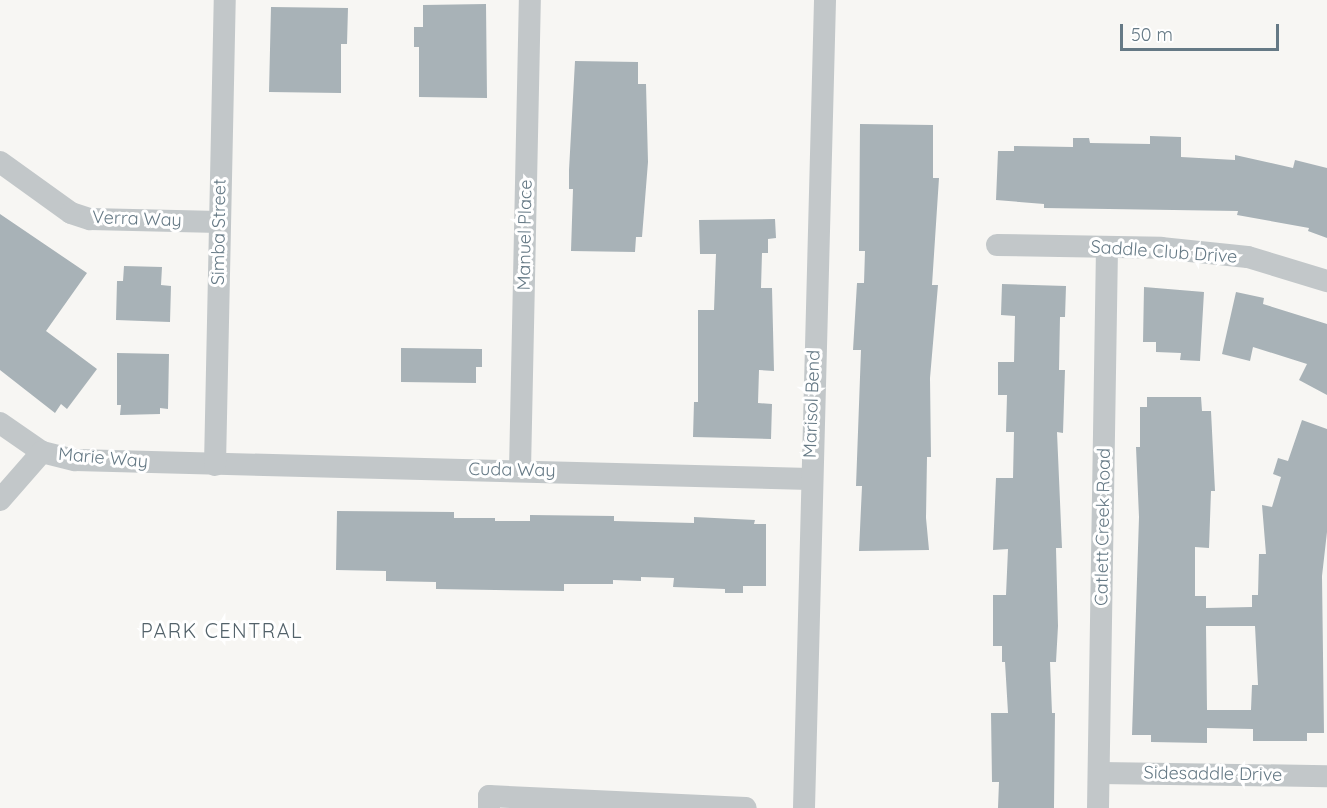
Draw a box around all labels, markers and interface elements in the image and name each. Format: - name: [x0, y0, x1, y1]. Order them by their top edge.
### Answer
- scale bar: [1123, 12, 1282, 50]
- text: 50 m: [1131, 23, 1173, 46]
- street label: Simba Street: [207, 179, 231, 285]
- street label: Manuel Place: [513, 179, 537, 291]
- street label: Verra Way: [92, 207, 182, 231]
- street label: Saddle Club Drive: [1090, 236, 1238, 268]
- street label: Marisol Bend: [799, 350, 825, 458]
- street label: Marie Way: [57, 443, 149, 473]
- street label: Catlett Creek Road: [1091, 448, 1115, 606]
- street label: Cuda Way: [468, 458, 556, 482]
- district label: PARK CENTRAL: [141, 618, 303, 642]
- street label: Sidesaddle Drive: [1143, 762, 1283, 786]

